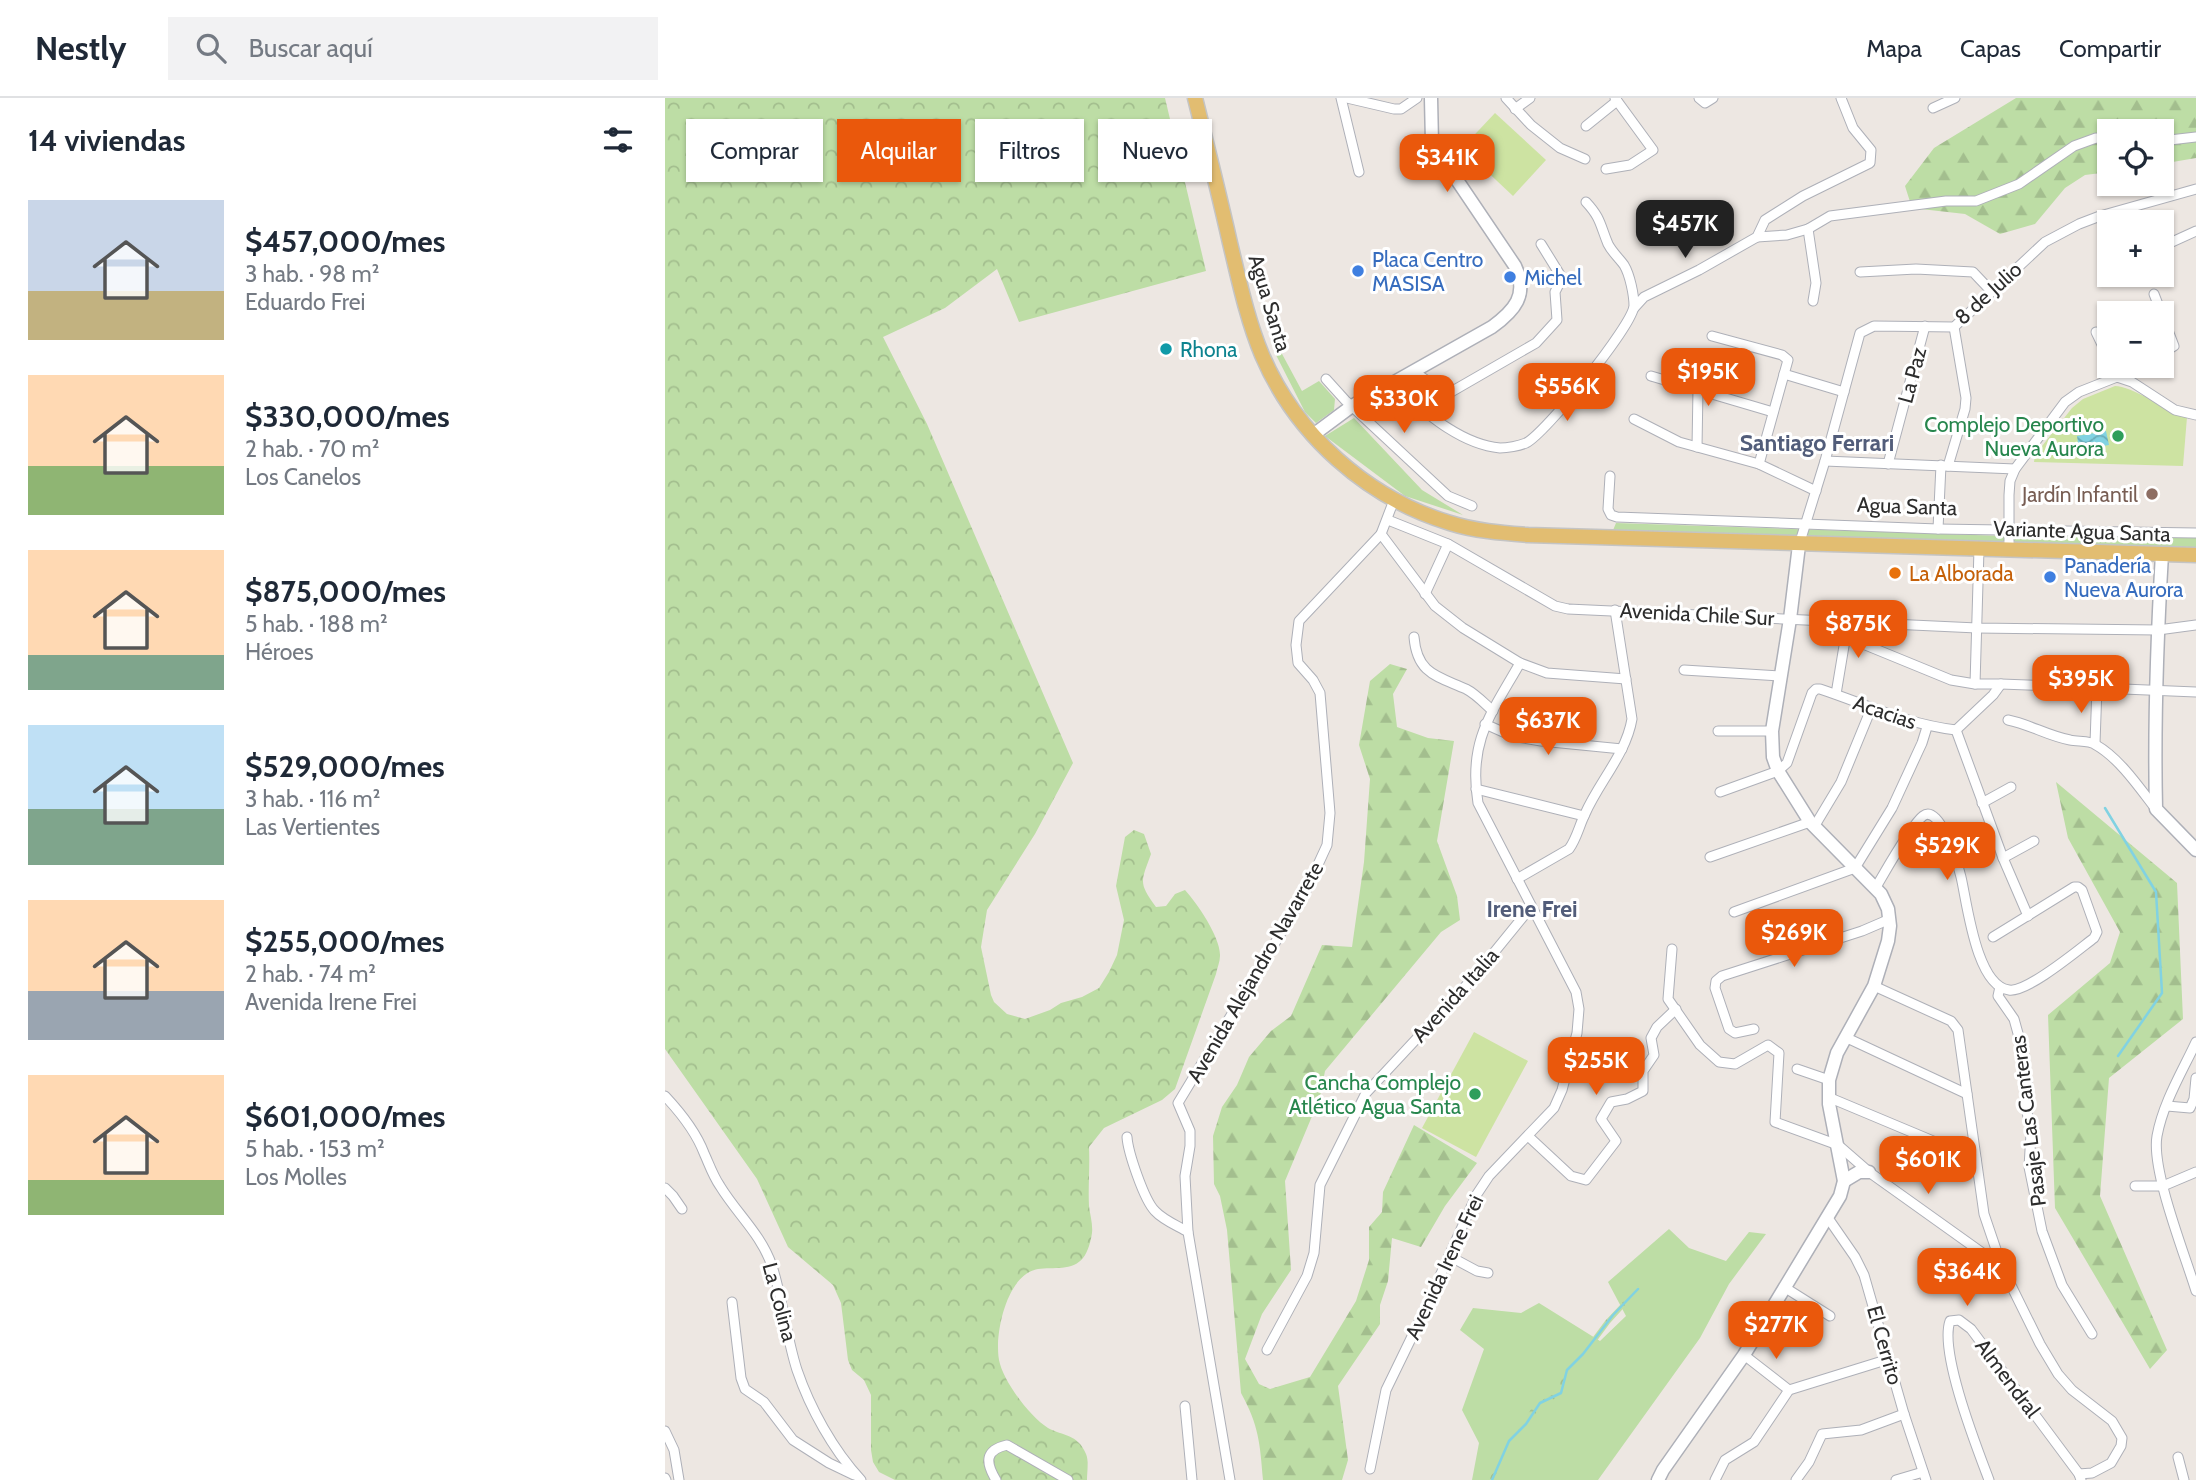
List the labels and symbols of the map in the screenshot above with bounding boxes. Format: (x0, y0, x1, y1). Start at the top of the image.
pin: $341K (1398, 134, 1496, 194)
pin: $457K (1636, 200, 1734, 260)
place label: Placa Centro MASISA (1372, 247, 1483, 296)
street label: Agua Santa (1243, 251, 1297, 355)
street label: 8 de Julio (1949, 256, 2027, 330)
marker: Placa Centro MASISA (1350, 263, 1366, 279)
place label: Michel (1524, 265, 1582, 290)
marker: Michel (1502, 269, 1518, 285)
place label: Rhona (1180, 337, 1237, 362)
marker: Rhona (1158, 341, 1174, 357)
street label: La Paz (1893, 344, 1931, 406)
pin: $195K (1659, 348, 1757, 408)
pin: $556K (1518, 364, 1616, 423)
pin: $330K (1355, 376, 1453, 435)
place label: Complejo Deportivo Nueva Aurora (1924, 412, 2104, 461)
marker: Complejo Deportivo Nueva Aurora (2110, 428, 2126, 444)
district label: Santiago Ferrari (1740, 429, 1894, 457)
place label: Jardín Infantil (2021, 482, 2138, 507)
marker: Jardín Infantil (2144, 486, 2160, 502)
street label: Agua Santa (1857, 492, 1957, 520)
street label: Variante Agua Santa (1993, 515, 2171, 547)
place label: Panadería Nueva Aurora (2064, 553, 2183, 602)
place label: La Alborada (1909, 561, 2014, 586)
marker: La Alborada (1887, 565, 1903, 581)
marker: Panadería Nueva Aurora (2042, 569, 2058, 585)
street label: Avenida Chile Sur (1619, 597, 1775, 631)
pin: $875K (1809, 601, 1907, 660)
pin: $395K (2032, 656, 2130, 715)
street label: Acacias (1850, 690, 1920, 735)
pin: $637K (1499, 698, 1597, 757)
pin: $529K (1898, 822, 1996, 882)
street label: Avenida Alejandro Navarrete (1181, 857, 1330, 1087)
district label: Irene Frei (1486, 895, 1578, 923)
pin: $269K (1745, 910, 1843, 969)
street label: Avenida Italia (1406, 943, 1504, 1047)
street label: Pasaje Las Canteras (2005, 1034, 2052, 1208)
pin: $255K (1547, 1038, 1645, 1097)
place label: Cancha Complejo Atlético Agua Santa (1289, 1070, 1461, 1119)
marker: Cancha Complejo Atlético Agua Santa (1467, 1086, 1483, 1102)
pin: $601K (1879, 1136, 1977, 1196)
street label: Avenida Irene Frei (1400, 1191, 1488, 1343)
pin: $364K (1918, 1248, 2016, 1308)
street label: La Colina (757, 1260, 803, 1344)
pin: $277K (1727, 1302, 1825, 1361)
street label: El Cerrito (1862, 1303, 1908, 1387)
street label: Almendral (1970, 1334, 2046, 1422)

